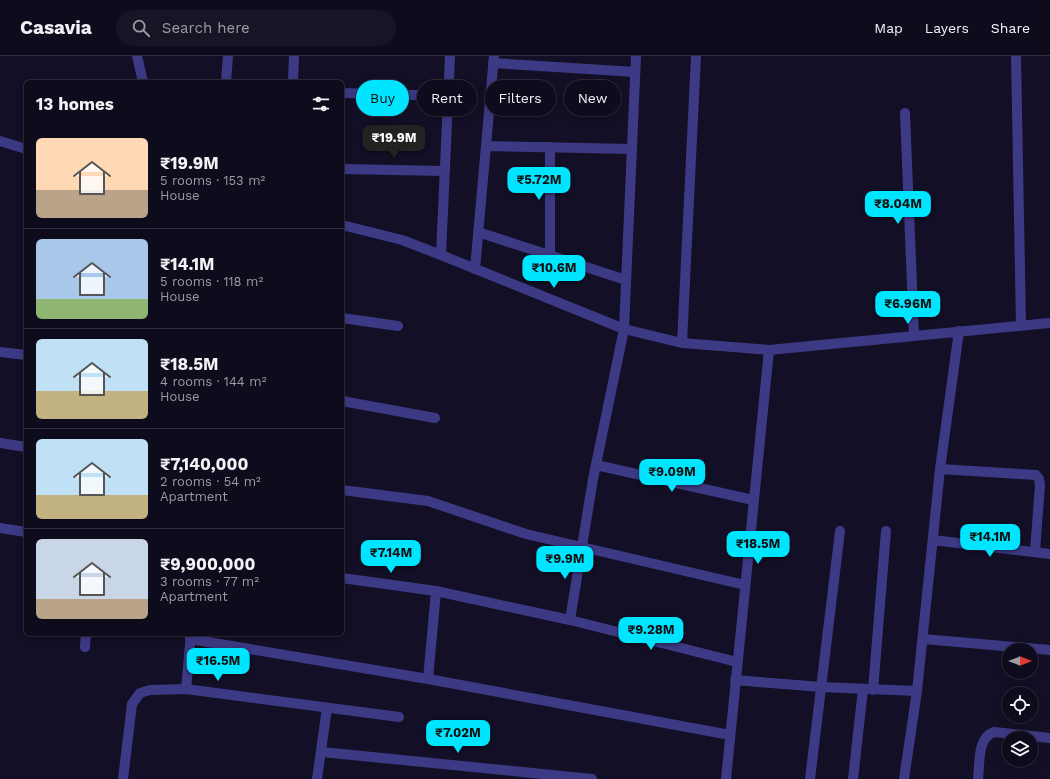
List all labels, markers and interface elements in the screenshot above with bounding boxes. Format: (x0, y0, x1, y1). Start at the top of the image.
search box (116, 10, 396, 46)
text: Casavia (20, 16, 92, 39)
icon: search (130, 17, 152, 39)
text: Search here (162, 19, 250, 37)
text: Map (874, 20, 903, 36)
text: Layers (925, 20, 969, 36)
text: Share (991, 20, 1030, 36)
chip: Buy (356, 80, 409, 116)
chip: Rent (417, 80, 477, 116)
chip: Filters (485, 80, 556, 116)
chip: New (564, 80, 621, 116)
icon: filters (310, 93, 332, 115)
text: 13 homes (36, 94, 114, 114)
pin: ₹19.9M (361, 125, 427, 159)
text: ₹19.9M (372, 130, 416, 145)
text: ₹19.9M (160, 153, 219, 173)
icon: home (68, 154, 116, 202)
pin: ₹5.72M (506, 167, 572, 201)
text: ₹5.72M (516, 172, 562, 187)
text: 5 rooms · 153 m² (160, 173, 265, 188)
text: House (160, 188, 200, 203)
pin: ₹8.04M (865, 191, 931, 225)
text: ₹8.04M (874, 196, 922, 211)
text: ₹14.1M (160, 254, 214, 274)
icon: home (68, 255, 116, 303)
pin: ₹10.6M (521, 255, 587, 289)
text: ₹10.6M (531, 260, 577, 275)
text: 5 rooms · 118 m² (160, 274, 263, 289)
text: House (160, 289, 200, 304)
pin: ₹6.96M (875, 291, 941, 325)
text: ₹6.96M (884, 296, 932, 311)
text: ₹18.5M (160, 354, 219, 374)
icon: home (68, 355, 116, 403)
text: 4 rooms · 144 m² (160, 374, 266, 389)
text: House (160, 389, 200, 404)
text: ₹7,140,000 (160, 454, 248, 474)
icon: home (68, 455, 116, 503)
pin: ₹9.09M (639, 459, 705, 493)
text: ₹9.09M (648, 464, 696, 479)
text: 2 rooms · 54 m² (160, 474, 261, 489)
text: Apartment (160, 489, 228, 504)
pin: ₹14.1M (957, 524, 1023, 558)
text: ₹14.1M (969, 529, 1011, 544)
pin: ₹18.5M (725, 531, 791, 565)
text: ₹18.5M (736, 536, 780, 551)
pin: ₹7.14M (358, 540, 424, 574)
text: ₹7.14M (370, 545, 412, 560)
pin: ₹9.9M (537, 546, 593, 580)
text: ₹9.9M (545, 551, 585, 566)
text: ₹9,900,000 (160, 554, 255, 574)
icon: home (68, 555, 116, 603)
text: 3 rooms · 77 m² (160, 574, 259, 589)
text: Apartment (160, 589, 228, 604)
pin: ₹9.28M (618, 617, 684, 651)
text: ₹9.28M (627, 622, 675, 637)
north arrow (1002, 643, 1038, 679)
map controls (1002, 643, 1038, 767)
pin: ₹16.5M (185, 648, 251, 682)
text: ₹16.5M (196, 653, 240, 668)
button: locate (1002, 687, 1038, 723)
pin: ₹7.02M (425, 720, 491, 754)
text: ₹7.02M (435, 725, 481, 740)
button: layers (1002, 731, 1038, 767)

